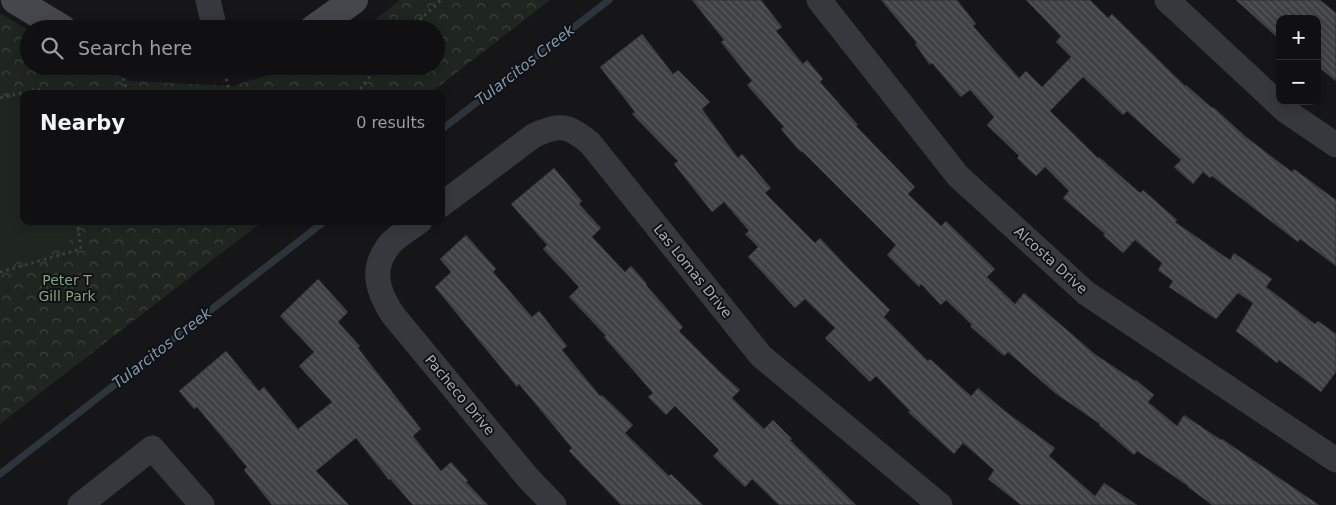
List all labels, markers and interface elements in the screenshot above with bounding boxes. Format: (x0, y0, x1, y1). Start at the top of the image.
map controls (1276, 15, 1321, 105)
button: + (1276, 15, 1321, 60)
search box (20, 20, 445, 75)
water label: Tularcitos Creek (472, 20, 579, 109)
icon: search (38, 34, 66, 62)
text: Search here (78, 37, 192, 59)
button: − (1276, 60, 1321, 105)
text: Nearby (40, 111, 125, 135)
text: 0 results (356, 113, 425, 132)
street label: Las Lomas Drive (650, 221, 736, 321)
street label: Alcosta Drive (1011, 223, 1091, 297)
park label: Peter T Gill Park (38, 272, 96, 304)
water label: Tularcitos Creek (109, 303, 216, 392)
street label: Pacheco Drive (422, 352, 498, 438)

